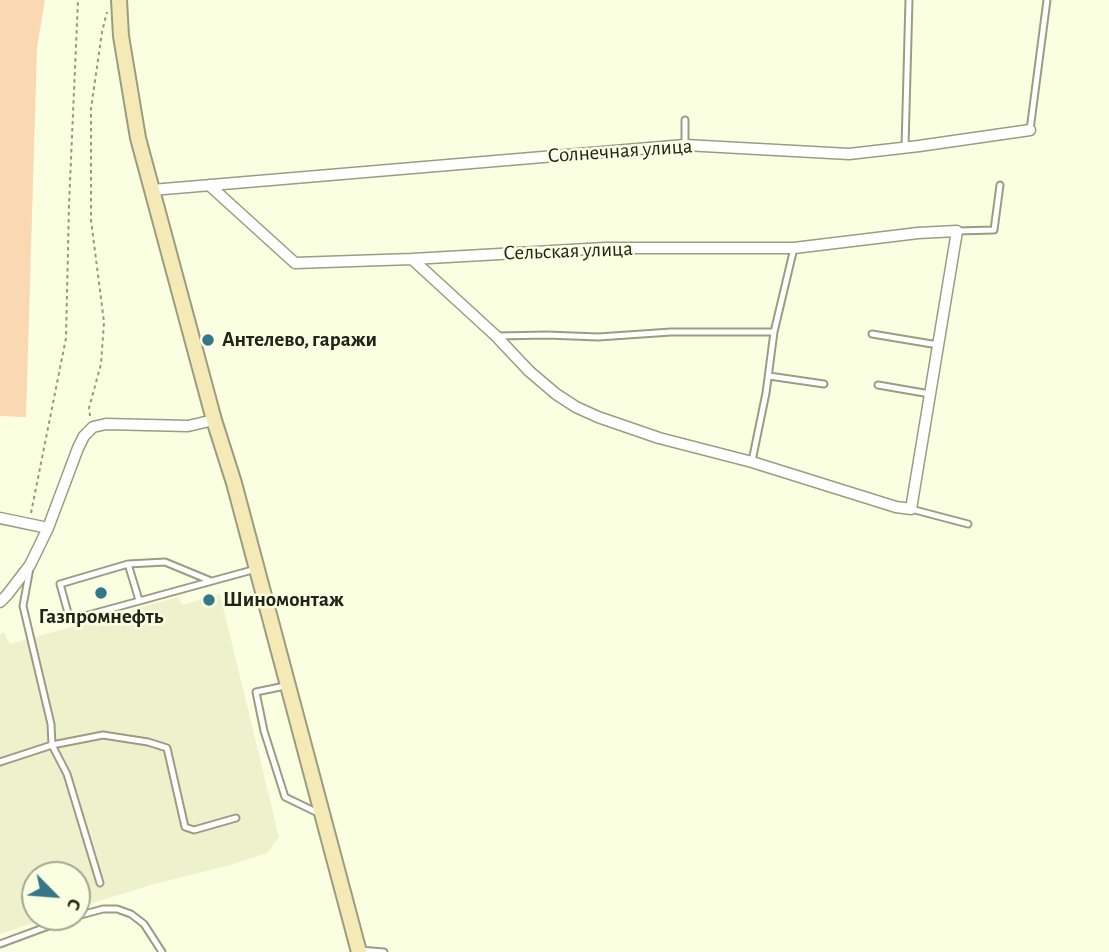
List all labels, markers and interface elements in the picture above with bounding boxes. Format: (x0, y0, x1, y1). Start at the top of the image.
street label: Солнечная улица (547, 133, 693, 169)
street label: Сельская улица (503, 236, 633, 266)
place label: Антелево, гаражи (222, 327, 377, 353)
marker: Антелево, гаражи (200, 332, 216, 348)
marker: Газпромнефть (93, 585, 109, 601)
place label: Шиномонтаж (223, 587, 344, 613)
marker: Шиномонтаж (201, 592, 217, 608)
place label: Газпромнефть (39, 604, 163, 630)
north arrow (21, 861, 91, 931)
text: С (63, 895, 85, 913)

